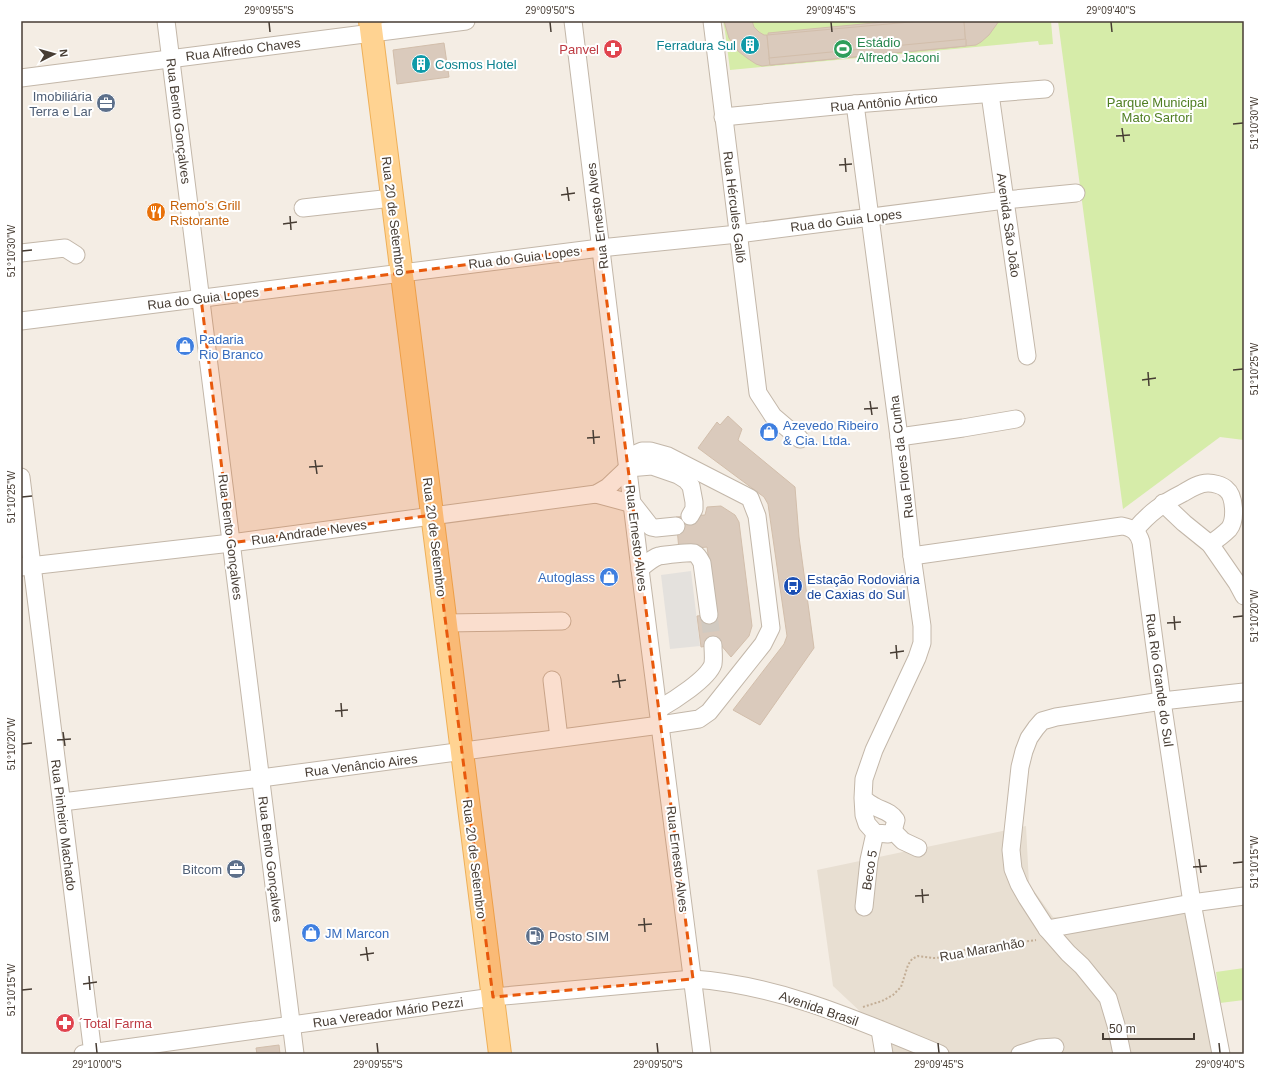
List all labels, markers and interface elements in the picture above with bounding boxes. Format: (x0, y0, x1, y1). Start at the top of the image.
text: 29°09'55"S (244, 5, 294, 16)
text: 29°09'50"S (525, 5, 575, 16)
text: 29°09'45"S (806, 5, 856, 16)
text: 29°09'40"S (1086, 5, 1136, 16)
north arrow (34, 34, 74, 74)
building icon: Ferradura Sul (739, 34, 761, 56)
street label: Rua Alfredo Chaves (185, 35, 302, 64)
place label: Estádio Alfredo Jaconi (857, 35, 939, 65)
pharmacy icon: Panvel (602, 38, 624, 60)
place label: Ferradura Sul (657, 38, 736, 53)
sports icon: Estádio Alfredo Jaconi (832, 38, 854, 60)
place label: Panvel (559, 42, 599, 57)
text: N (58, 48, 70, 58)
building icon: Cosmos Hotel (410, 53, 432, 75)
street label: Rua Bento Gonçalves (163, 57, 194, 185)
place label: Cosmos Hotel (435, 57, 517, 72)
place label: Imobiliária Terra e Lar (29, 89, 93, 119)
street label: Rua Antônio Ártico (830, 90, 938, 115)
office icon: Imobiliária Terra e Lar (95, 92, 117, 114)
park label: Parque Municipal Mato Sartori (1107, 95, 1207, 125)
text: 51°10'30"W (1249, 96, 1260, 149)
street label: Rua Hércules Galló (720, 150, 749, 264)
street label: Rua 20 de Setembro (379, 156, 408, 277)
street label: Rua Ernesto Alves (583, 161, 611, 270)
street label: Avenida São João (994, 172, 1023, 278)
place label: Remo's Grill Ristorante (170, 198, 240, 228)
restaurant icon: Remo's Grill Ristorante (145, 201, 167, 223)
street label: Rua do Guia Lopes (790, 206, 903, 235)
text: 51°10'30"W (6, 224, 17, 277)
street label: Rua do Guia Lopes (468, 243, 581, 272)
street label: Rua do Guia Lopes (147, 284, 260, 313)
place label: Padaria Rio Branco (199, 332, 263, 362)
shop icon: Padaria Rio Branco (174, 335, 196, 357)
text: 51°10'25"W (1249, 342, 1260, 395)
street label: Rua Flores da Cunha (886, 394, 916, 519)
place label: Azevedo Ribeiro & Cia. Ltda. (783, 418, 878, 448)
shop icon: Azevedo Ribeiro & Cia. Ltda. (758, 421, 780, 443)
text: 51°10'25"W (6, 470, 17, 523)
street label: Rua Bento Gonçalves (215, 473, 246, 601)
street label: Rua 20 de Setembro (420, 477, 449, 598)
street label: Rua Ernesto Alves (623, 484, 651, 593)
street label: Rua Andrade Neves (250, 517, 368, 548)
shop icon: Autoglass (598, 566, 620, 588)
place label: Autoglass (538, 570, 595, 585)
place label: Estação Rodoviária de Caxias do Sul (807, 572, 920, 602)
bus stop icon: Estação Rodoviária de Caxias do Sul (782, 575, 804, 597)
text: 51°10'20"W (1249, 589, 1260, 642)
street label: Rua Rio Grande do Sul (1143, 612, 1176, 748)
text: 51°10'20"W (6, 717, 17, 770)
street label: Rua Venâncio Aires (304, 751, 419, 780)
street label: Rua Pinheiro Machado (48, 759, 79, 892)
street label: Rua Bento Gonçalves (255, 795, 286, 923)
street label: Rua 20 de Setembro (460, 799, 489, 920)
street label: Rua Ernesto Alves (664, 805, 692, 914)
text: 51°10'15"W (1249, 835, 1260, 888)
street label: Beco 5 (859, 849, 880, 891)
office icon: Bitcom (225, 858, 247, 880)
place label: Bitcom (182, 862, 222, 877)
shop icon: JM Marcon (300, 922, 322, 944)
fuel station icon: Posto SIM (524, 925, 546, 947)
place label: JM Marcon (325, 926, 389, 941)
place label: Posto SIM (549, 929, 609, 944)
street label: Rua Maranhão (938, 935, 1026, 964)
text: 51°10'15"W (6, 963, 17, 1016)
street label: Avenida Brasil (777, 988, 861, 1029)
street label: Rua Vereador Mário Pezzi (312, 994, 464, 1030)
pharmacy icon: ´Total Farma (54, 1012, 76, 1034)
scale bar (1103, 1015, 1194, 1041)
place label: ´Total Farma (79, 1016, 153, 1031)
text: 50 m (1109, 1022, 1136, 1036)
text: 29°10'00"S (72, 1059, 122, 1070)
text: 29°09'55"S (353, 1059, 403, 1070)
text: 29°09'50"S (633, 1059, 683, 1070)
text: 29°09'45"S (914, 1059, 964, 1070)
text: 29°09'40"S (1195, 1059, 1245, 1070)

